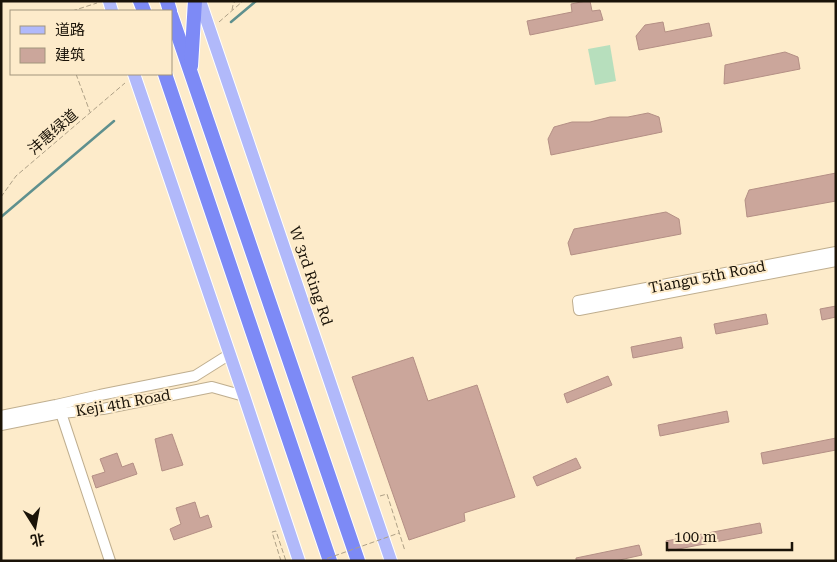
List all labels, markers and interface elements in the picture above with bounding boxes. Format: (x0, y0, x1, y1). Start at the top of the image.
legend (10, 10, 172, 75)
text: 道路 (55, 21, 85, 39)
text: 建筑 (55, 46, 85, 64)
street label: 沣惠绿道 (24, 106, 82, 158)
street label: W 3rd Ring Rd (286, 224, 337, 328)
street label: Tiangu 5th Road (647, 257, 767, 297)
street label: Keji 4th Road (74, 386, 172, 420)
north arrow (10, 502, 60, 552)
scale bar (667, 520, 792, 552)
text: 100 m (674, 528, 717, 546)
text: 北 (29, 531, 46, 549)

